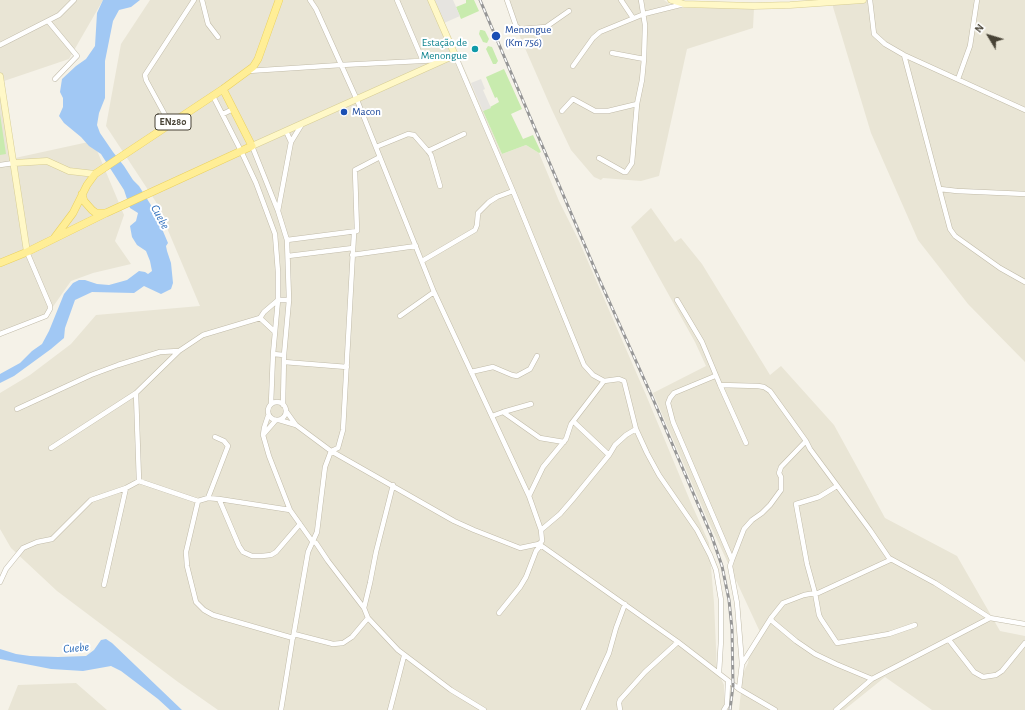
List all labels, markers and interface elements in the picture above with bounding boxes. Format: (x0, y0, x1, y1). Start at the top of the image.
north arrow (969, 16, 1009, 56)
text: N (972, 22, 986, 35)
place label: Menongue (Km 756) (505, 23, 551, 49)
marker: Menongue (Km 756) (490, 30, 502, 42)
place label: Estação de Menongue (421, 36, 467, 62)
marker: Estação de Menongue (470, 44, 480, 54)
place label: Macon (352, 105, 381, 119)
marker: Macon (339, 107, 349, 117)
road number: EN280 (155, 114, 191, 130)
water label: Cuebe (148, 202, 172, 232)
water label: Cuebe (62, 640, 90, 656)

